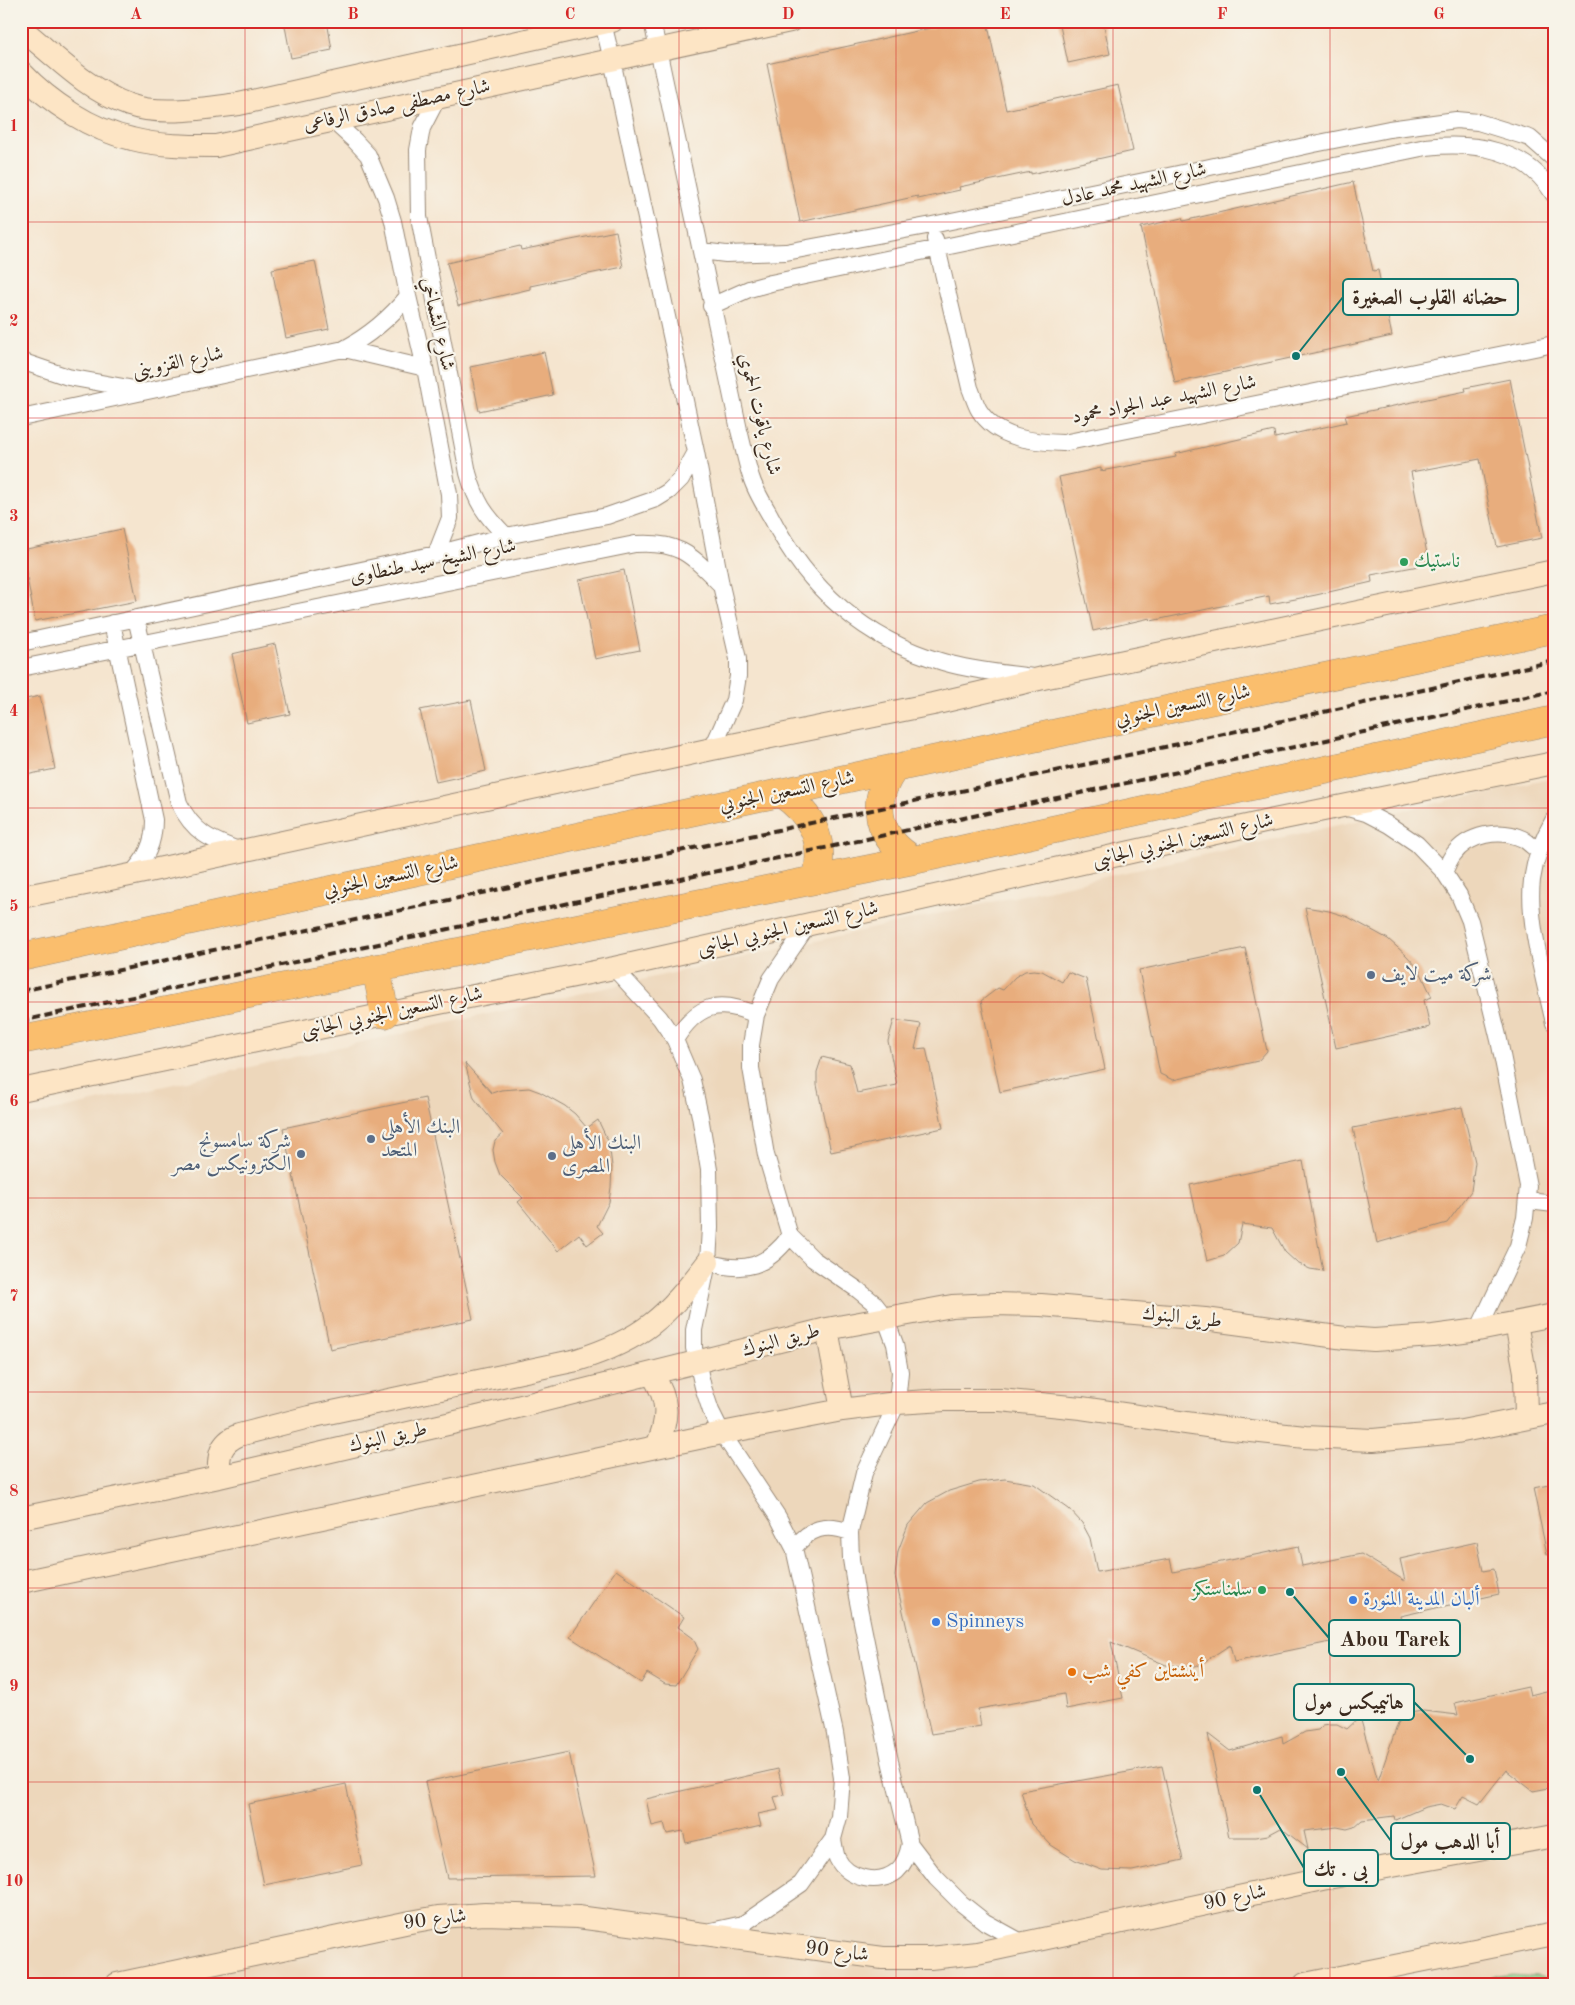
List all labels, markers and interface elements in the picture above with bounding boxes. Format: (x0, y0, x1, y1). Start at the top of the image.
text: A (130, 7, 142, 23)
text: B (347, 7, 359, 23)
text: C (565, 7, 575, 23)
text: D (782, 7, 794, 23)
text: E (999, 7, 1011, 23)
text: F (1217, 7, 1228, 23)
text: G (1433, 7, 1445, 23)
street label: شارع مصطفى صادق الرفاعى (302, 75, 493, 141)
text: 1 (9, 119, 19, 135)
street label: شارع الشهيد محمد عادل (1060, 160, 1210, 216)
street label: شارع الشماخي (411, 275, 457, 374)
callout: حضانه القلوب الصغيرة (1343, 279, 1518, 315)
text: حضانه القلوب الصغيرة (1352, 287, 1508, 310)
text: 2 (9, 314, 19, 330)
street label: شارع القزوينى (131, 344, 227, 388)
street label: شارع ياقوت الحموي (728, 351, 784, 479)
street label: شارع الشهيد عبد الجواد محمود (1070, 372, 1259, 434)
text: 3 (9, 509, 19, 525)
street label: شارع الشيخ سيد طنطاوى (348, 536, 519, 594)
place label: ناستيك (1414, 551, 1460, 572)
marker: ناستيك (1398, 556, 1410, 568)
street label: شارع التسعين الجنوبي (1114, 682, 1254, 736)
text: 4 (9, 704, 19, 720)
street label: شارع التسعين الجنوبي (718, 768, 858, 822)
street label: شارع التسعين الجنوبي الجانبى (1091, 810, 1277, 877)
street label: شارع التسعين الجنوبي (322, 853, 462, 907)
street label: شارع التسعين الجنوبي الجانبى (696, 898, 882, 965)
text: 5 (9, 899, 19, 915)
place label: شركة ميت لايف (1381, 961, 1492, 987)
marker: شركة ميت لايف (1365, 969, 1377, 981)
street label: شارع التسعين الجنوبي الجانبى (299, 984, 486, 1048)
text: 6 (9, 1094, 19, 1110)
place label: البنك الأهلى المتحد (381, 1111, 460, 1161)
place label: البنك الأهلى المصرى (562, 1127, 641, 1179)
place label: شركة سامسونج الكترونيكس مصر (170, 1128, 291, 1177)
marker: البنك الأهلى المتحد (365, 1133, 377, 1145)
marker: شركة سامسونج الكترونيكس مصر (295, 1148, 307, 1160)
marker: البنك الأهلى المصرى (546, 1150, 558, 1162)
text: 7 (9, 1289, 19, 1305)
street label: طريق البنوك (1141, 1303, 1223, 1333)
street label: طريق البنوك (740, 1320, 822, 1362)
street label: طريق البنوك (347, 1418, 429, 1458)
text: 8 (9, 1484, 19, 1500)
place label: سلمناستكز (1190, 1579, 1252, 1601)
marker: سلمناستكز (1256, 1584, 1268, 1596)
place label: ألبان المدينة المنورة (1363, 1584, 1480, 1611)
marker: ألبان المدينة المنورة (1347, 1594, 1359, 1606)
place label: Spinneys (946, 1612, 1024, 1632)
marker: Spinneys (930, 1616, 942, 1628)
callout: Abou Tarek (1329, 1620, 1460, 1656)
text: Abou Tarek (1340, 1630, 1450, 1651)
place label: أينشتاين كفي شب (1082, 1656, 1205, 1690)
marker: أينشتاين كفي شب (1066, 1666, 1078, 1678)
text: 9 (9, 1679, 19, 1695)
callout: هانيميكس مول (1294, 1684, 1414, 1720)
text: هانيميكس مول (1304, 1691, 1404, 1716)
callout: أبا الدهب مول (1391, 1823, 1510, 1859)
text: أبا الدهب مول (1400, 1827, 1500, 1855)
callout: بى . تك (1304, 1850, 1378, 1886)
text: بى . تك (1314, 1860, 1369, 1884)
text: 10 (5, 1874, 23, 1890)
street label: شارع 90 (1202, 1882, 1269, 1920)
street label: شارع 90 (402, 1906, 468, 1940)
street label: شارع 90 (804, 1938, 870, 1972)

